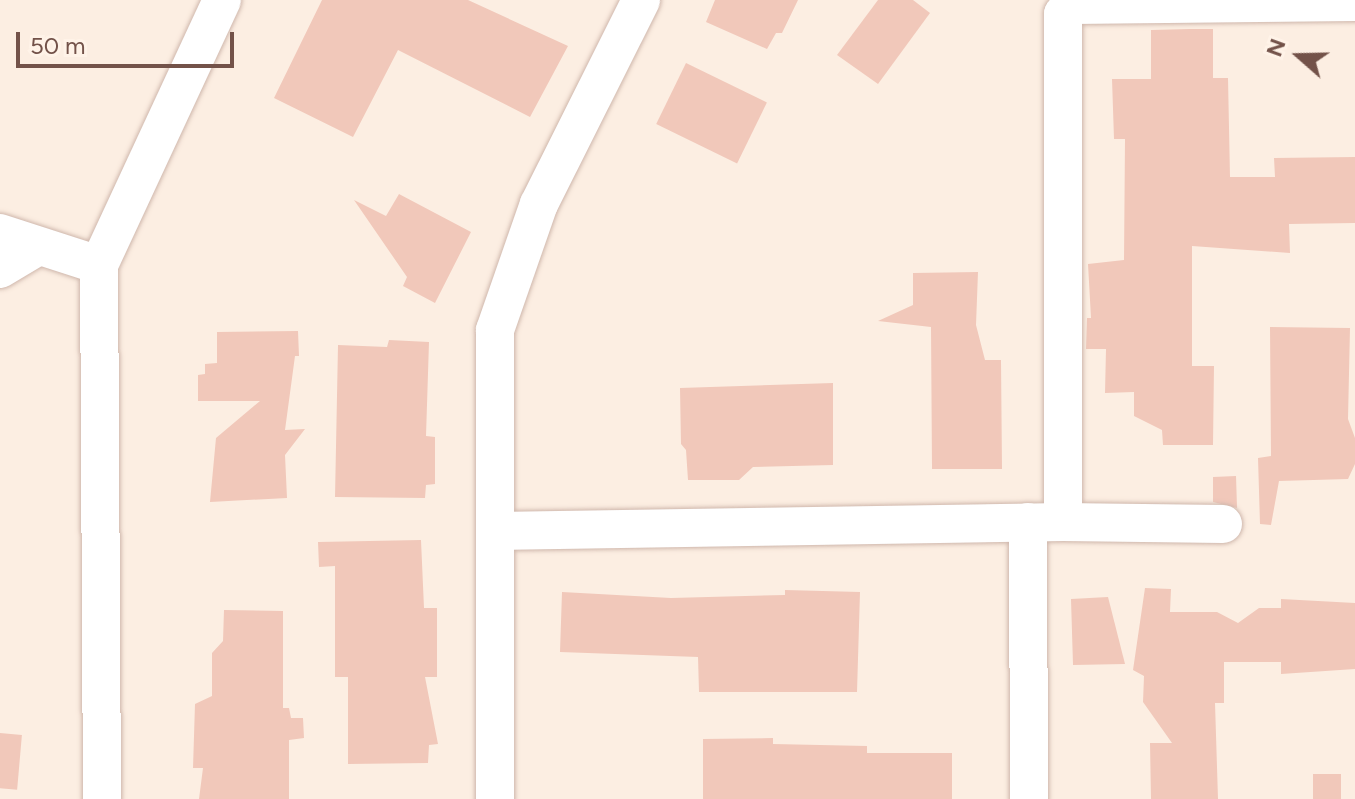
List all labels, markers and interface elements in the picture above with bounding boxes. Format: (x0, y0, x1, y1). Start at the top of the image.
scale bar (20, 16, 238, 66)
north arrow (1259, 16, 1339, 96)
text: 50 m (30, 31, 86, 60)
text: N (1260, 35, 1292, 60)

